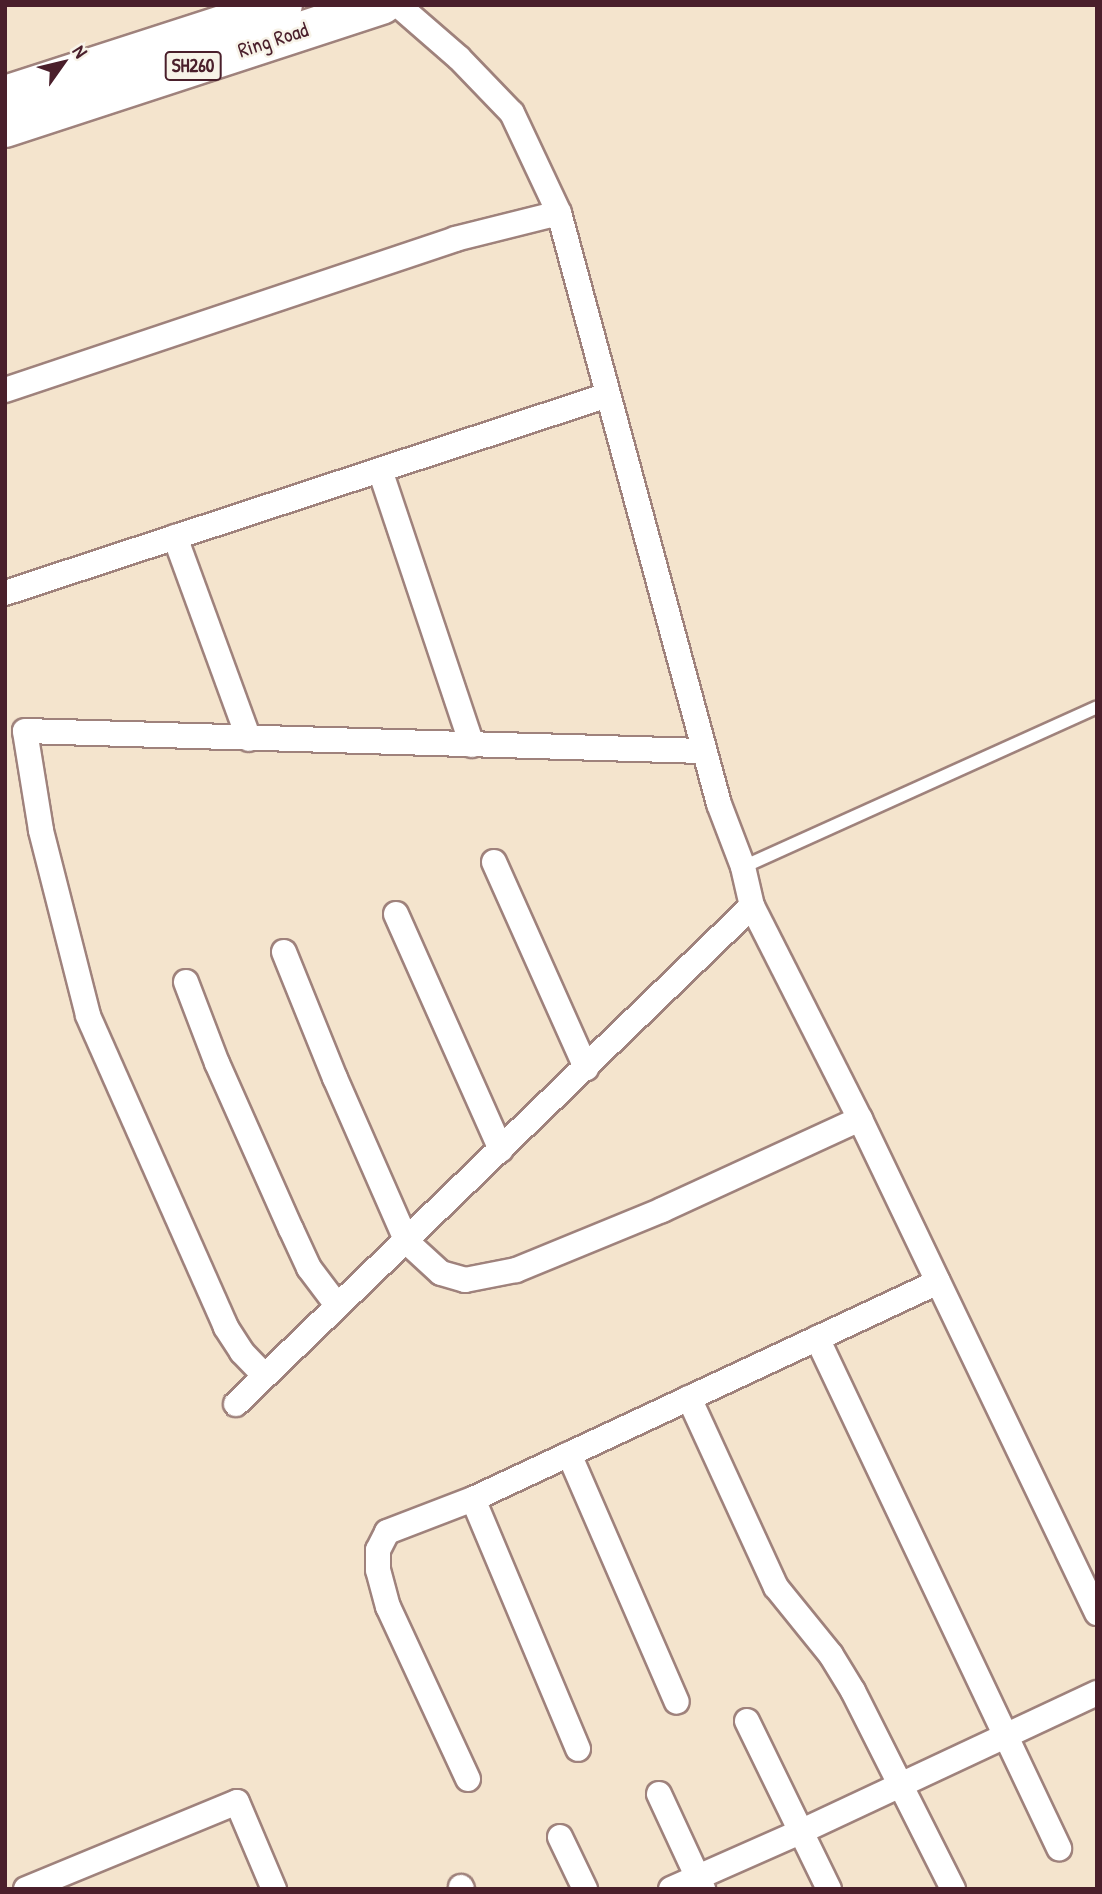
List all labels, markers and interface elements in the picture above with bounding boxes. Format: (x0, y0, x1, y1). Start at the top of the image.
street label: Ring Road (235, 17, 311, 63)
north arrow (28, 28, 98, 98)
text: N (67, 40, 94, 63)
road number: SH260 (163, 50, 223, 82)

